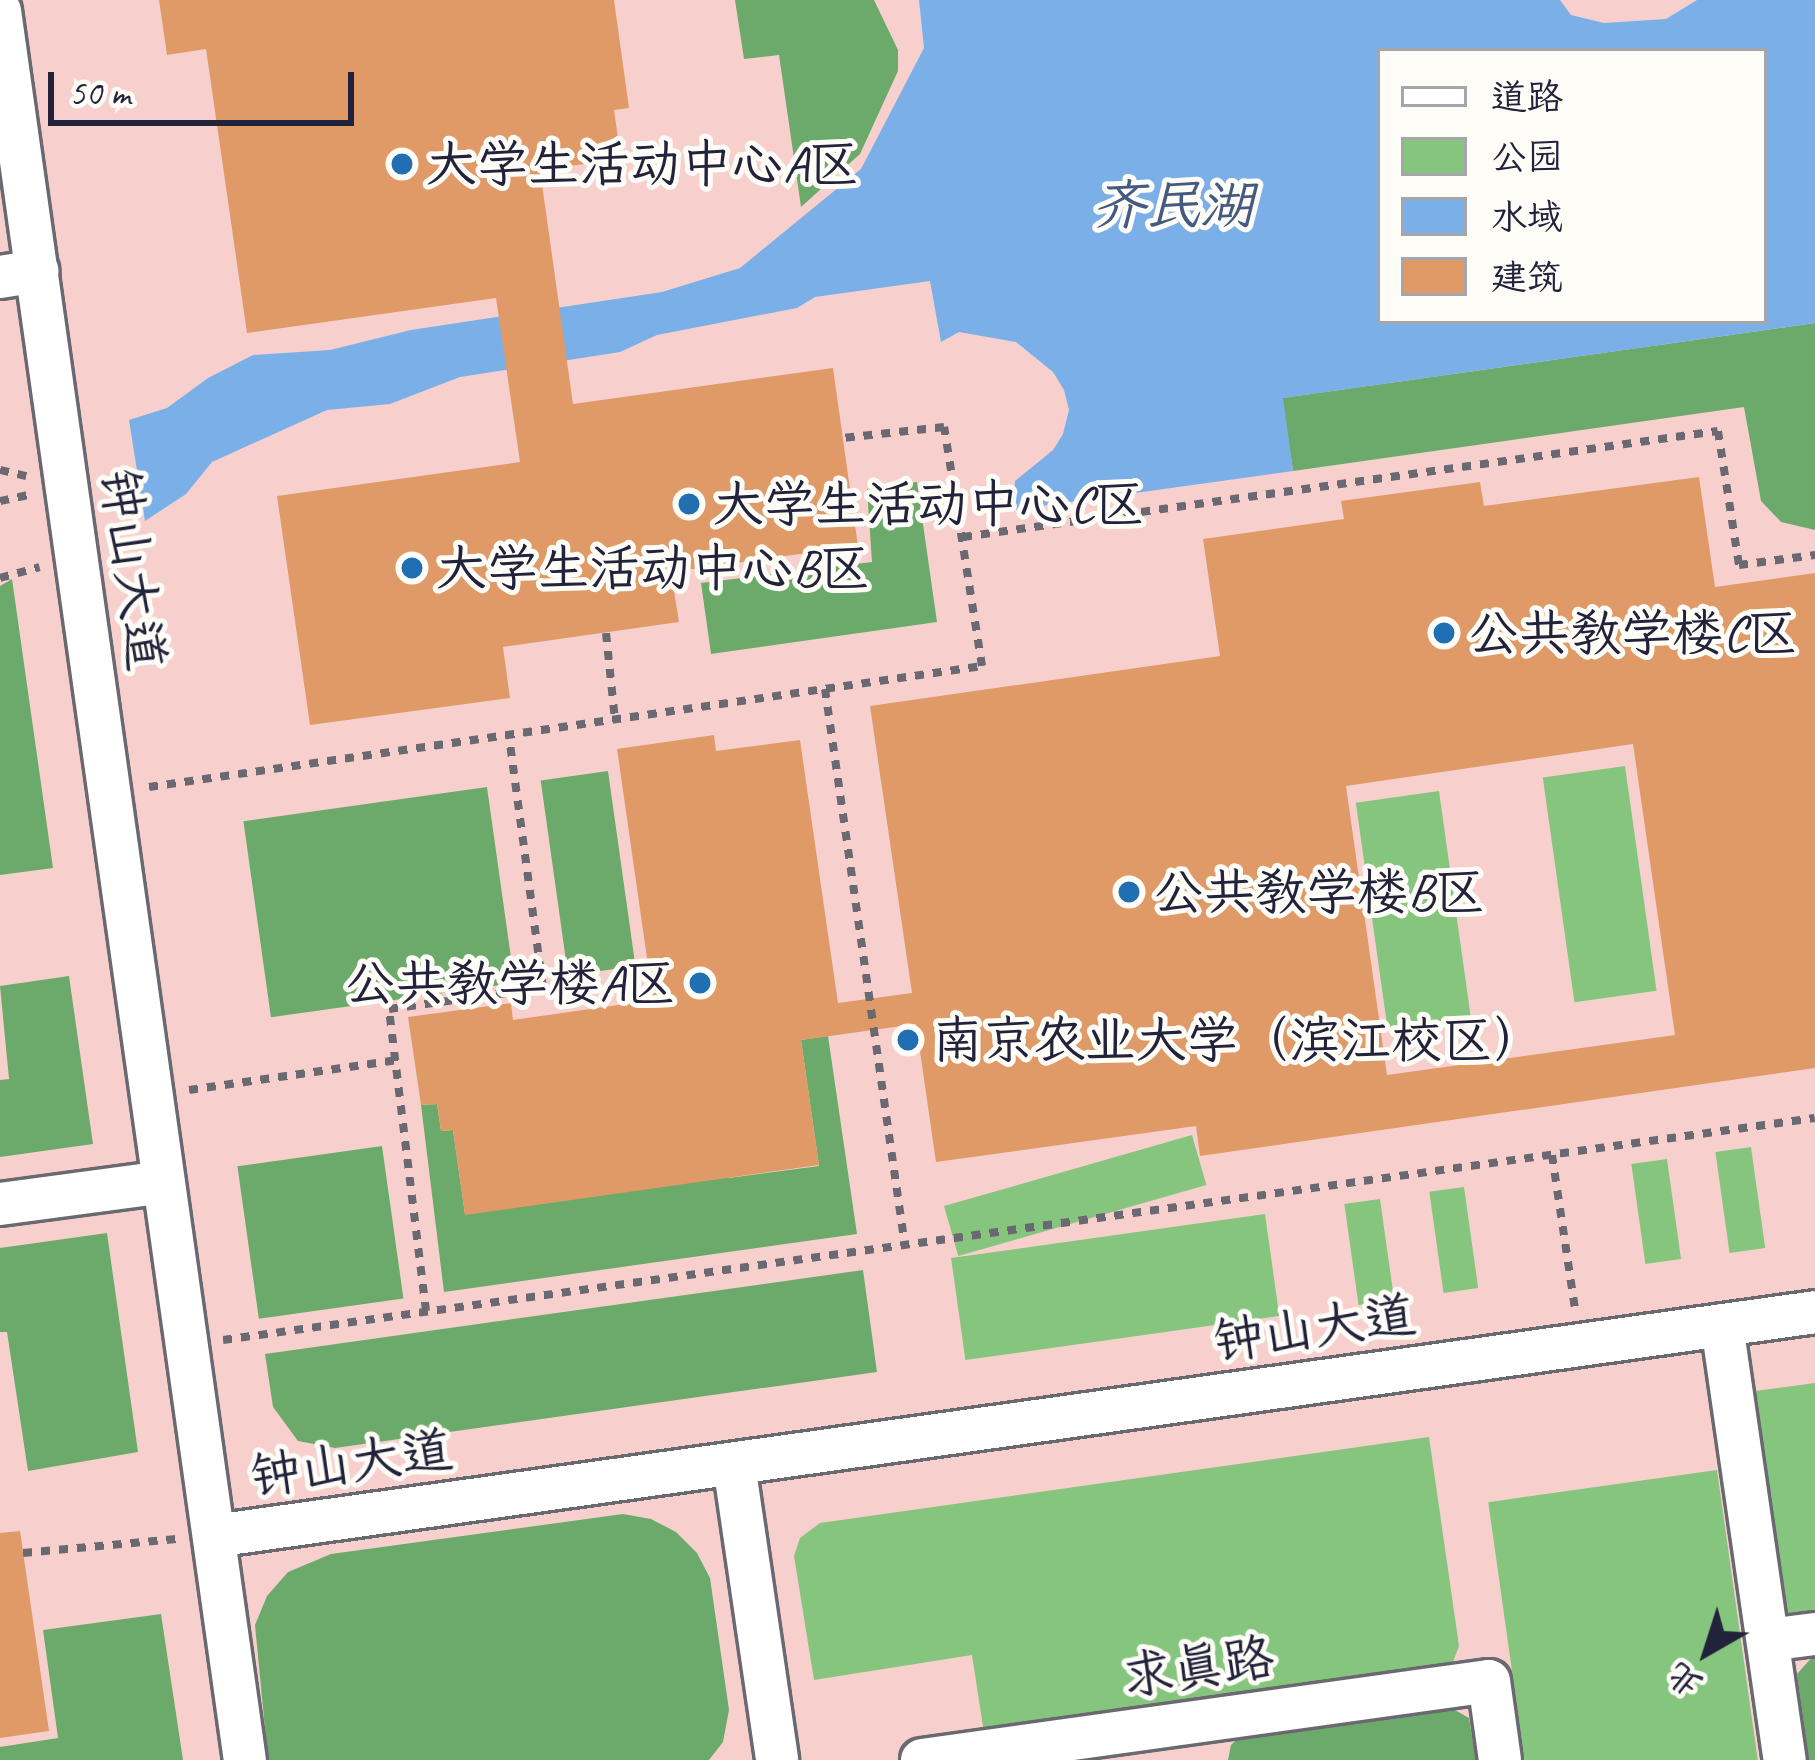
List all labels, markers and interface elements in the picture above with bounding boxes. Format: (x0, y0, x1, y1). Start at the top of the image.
scale bar (54, 48, 360, 122)
legend (1377, 48, 1767, 324)
text: 50 m (69, 70, 130, 116)
text: 道路 (1491, 74, 1563, 120)
place label: 大学生活动中心A区 (426, 133, 860, 195)
text: 公园 (1491, 134, 1563, 180)
marker: 大学生活动中心A区 (389, 151, 415, 177)
water label: 齐民湖 (1092, 173, 1254, 237)
text: 水域 (1491, 194, 1563, 240)
text: 建筑 (1491, 254, 1563, 300)
street label: 钟山大道 (89, 464, 177, 674)
place label: 大学生活动中心C区 (713, 473, 1145, 535)
marker: 大学生活动中心C区 (676, 491, 702, 517)
place label: 大学生活动中心B区 (436, 537, 871, 599)
marker: 大学生活动中心B区 (399, 555, 425, 581)
place label: 公共教学楼C区 (1468, 602, 1798, 664)
marker: 公共教学楼C区 (1431, 620, 1457, 646)
place label: 公共教学楼B区 (1153, 861, 1486, 923)
marker: 公共教学楼B区 (1116, 879, 1142, 905)
place label: 公共教学楼A区 (344, 952, 676, 1014)
marker: 公共教学楼A区 (687, 970, 713, 996)
place label: 南京农业大学（滨江校区） (932, 1009, 1544, 1071)
marker: 南京农业大学（滨江校区） (895, 1027, 921, 1053)
street label: 钟山大道 (1209, 1284, 1419, 1372)
street label: 钟山大道 (246, 1419, 456, 1507)
north arrow (1647, 1592, 1767, 1712)
street label: 求真路 (1118, 1626, 1278, 1708)
text: 北 (1658, 1653, 1710, 1707)

